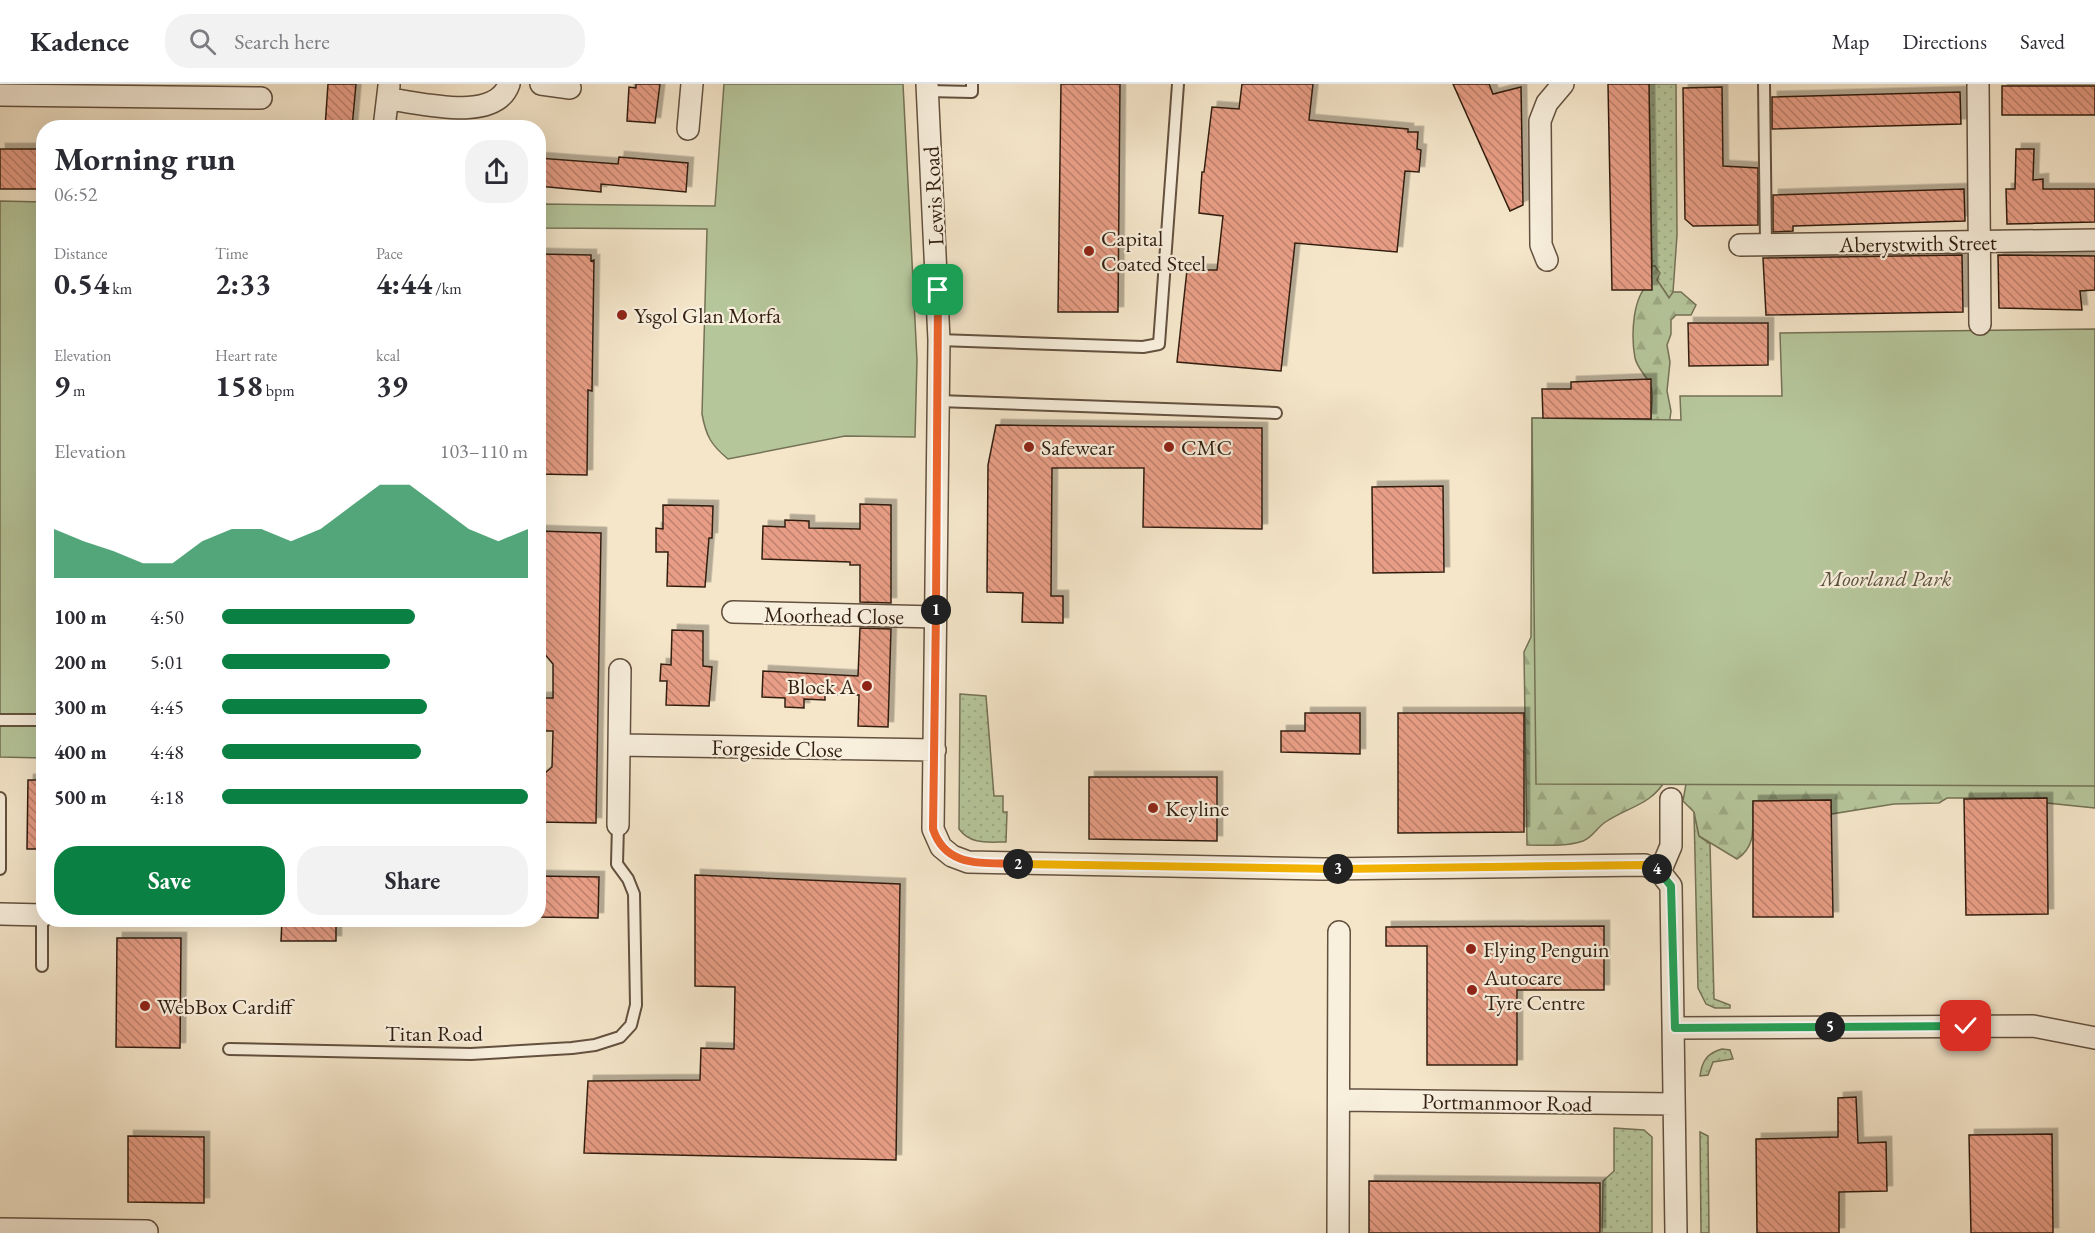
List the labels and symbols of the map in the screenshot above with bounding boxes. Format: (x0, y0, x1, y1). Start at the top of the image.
street label: Lewis Road (916, 145, 951, 246)
place label: Capital Coated Steel (1101, 224, 1206, 278)
street label: Aberystwith Street (1838, 228, 1997, 259)
marker: Capital Coated Steel (1082, 244, 1096, 258)
pin (912, 264, 963, 315)
place label: Ysgol Glan Morfa (634, 301, 781, 330)
marker: Ysgol Glan Morfa (615, 308, 629, 322)
place label: Safewear (1041, 433, 1115, 462)
place label: CMC (1181, 433, 1232, 462)
marker: Safewear (1022, 440, 1036, 454)
marker: CMC (1162, 440, 1176, 454)
park label: Moorland Park (1818, 564, 1952, 593)
pin: 1 (921, 595, 951, 625)
street label: Moorhead Close (764, 600, 905, 631)
place label: Block A (787, 672, 856, 701)
marker: Block A (860, 679, 874, 693)
street label: Forgeside Close (711, 733, 843, 764)
place label: Keyline (1165, 794, 1229, 823)
marker: Keyline (1146, 801, 1160, 815)
pin: 2 (1003, 849, 1033, 879)
pin: 3 (1323, 854, 1353, 884)
pin: 4 (1642, 854, 1672, 884)
place label: Flying Penguin (1483, 935, 1610, 964)
marker: Flying Penguin (1464, 942, 1478, 956)
place label: Autocare Tyre Centre (1483, 963, 1586, 1017)
marker: Autocare Tyre Centre (1465, 983, 1479, 997)
place label: WebBox Cardiff (157, 992, 295, 1021)
marker: WebBox Cardiff (138, 999, 152, 1013)
pin (1940, 1000, 1991, 1051)
pin: 5 (1815, 1012, 1845, 1042)
street label: Titan Road (385, 1019, 484, 1048)
street label: Portmanmoor Road (1422, 1087, 1593, 1118)

